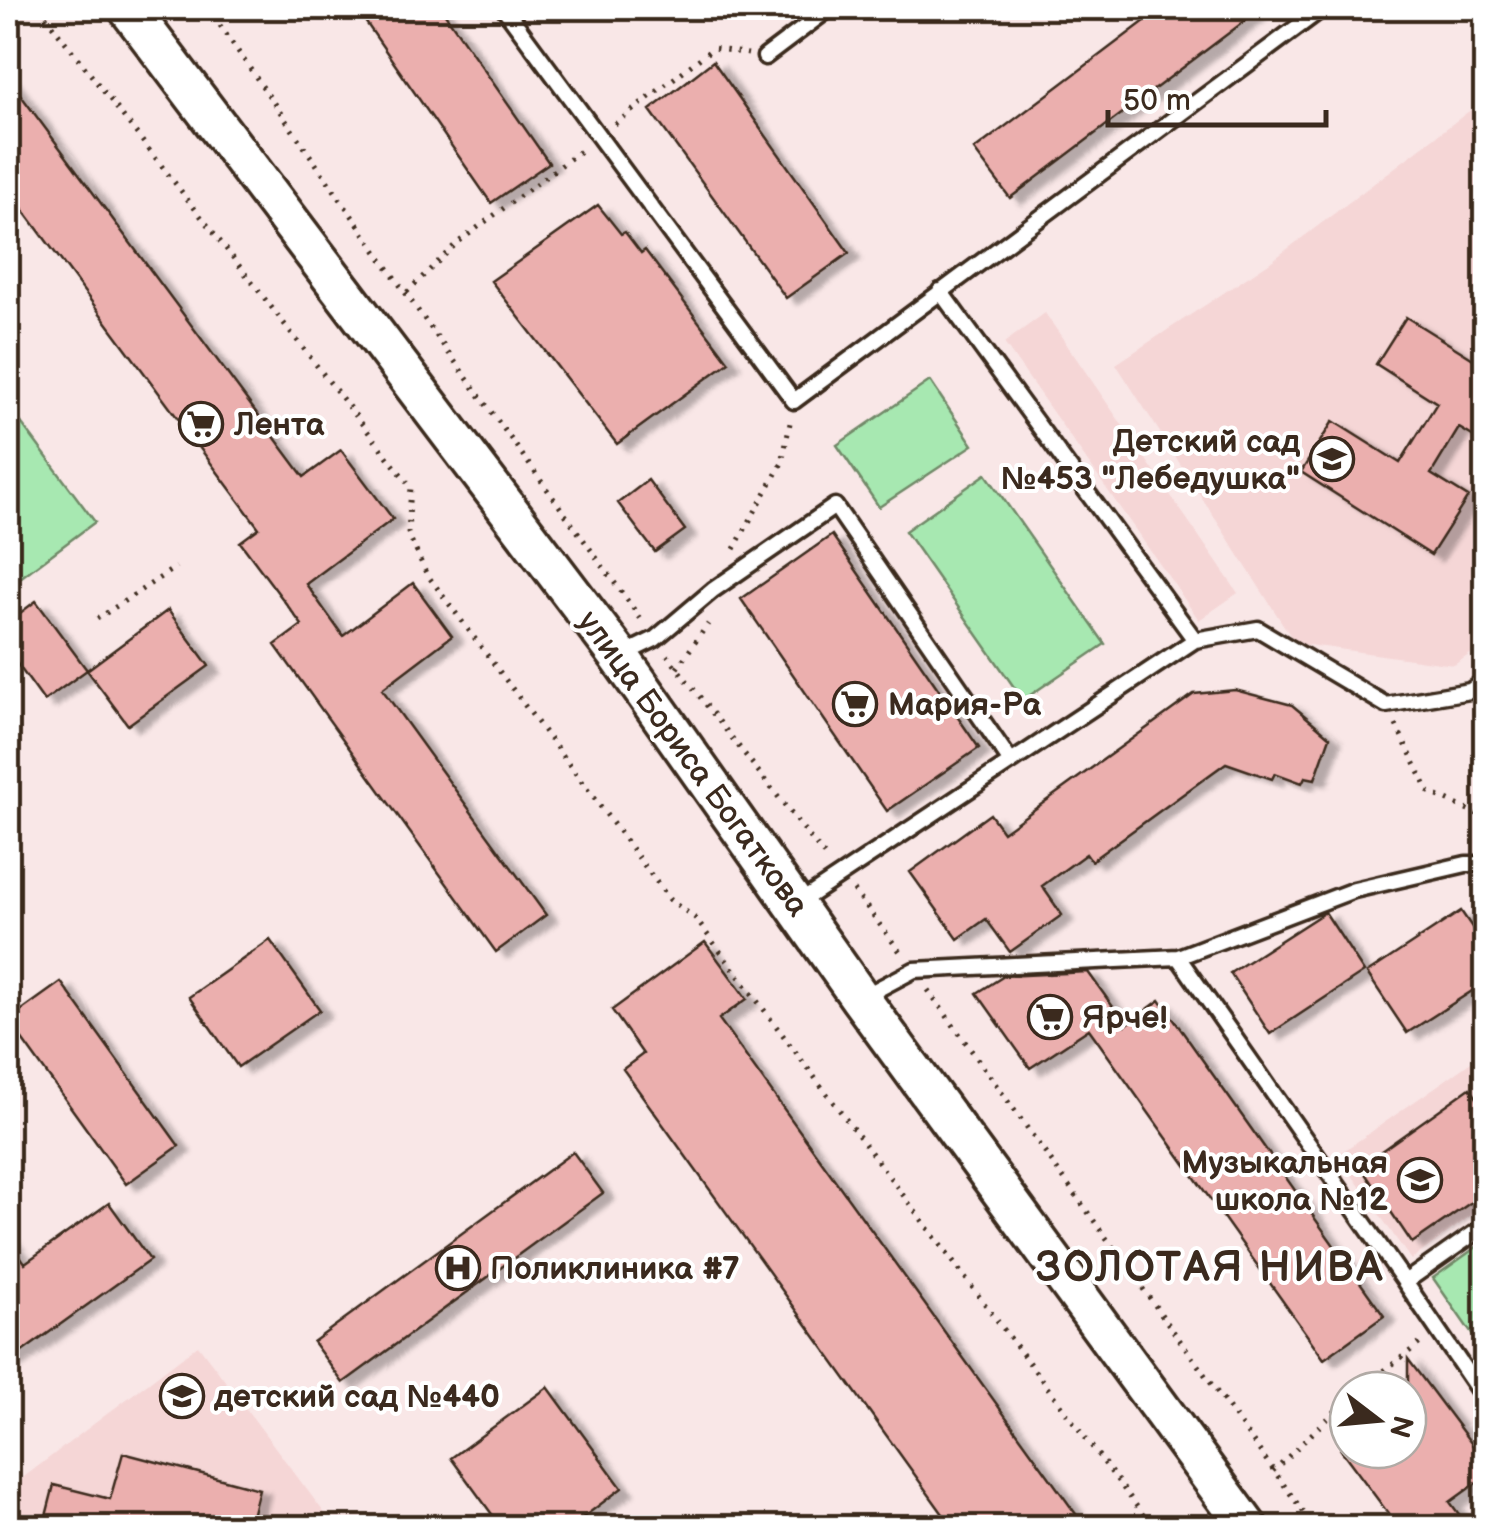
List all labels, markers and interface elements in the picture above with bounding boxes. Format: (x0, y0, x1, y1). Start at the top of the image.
scale bar (1108, 65, 1326, 127)
text: 50 m (1123, 83, 1191, 119)
supermarket icon: Лента (178, 401, 224, 447)
place label: Лента (233, 406, 325, 445)
place label: Детский сад №453 "Лебедушка" (1001, 423, 1301, 499)
school or university icon: Детский сад №453 "Лебедушка" (1309, 436, 1355, 482)
street label: улица Бориса Богаткова (569, 603, 817, 924)
supermarket icon: Мария-Ра (832, 681, 878, 727)
place label: Мария-Ра (888, 686, 1042, 725)
supermarket icon: Ярче! (1027, 994, 1073, 1040)
place label: Ярче! (1082, 999, 1168, 1038)
place label: Музыкальная школа №12 (1181, 1144, 1388, 1220)
school or university icon: Музыкальная школа №12 (1397, 1157, 1443, 1203)
district label: ЗОЛОТАЯ НИВА (1035, 1243, 1385, 1294)
hospital icon: Поликлиника #7 (435, 1245, 481, 1291)
place label: Поликлиника #7 (490, 1250, 740, 1289)
north arrow (1328, 1370, 1428, 1470)
school or university icon: детский сад №440 (159, 1373, 205, 1419)
place label: детский сад №440 (213, 1378, 500, 1417)
text: N (1382, 1412, 1419, 1441)

